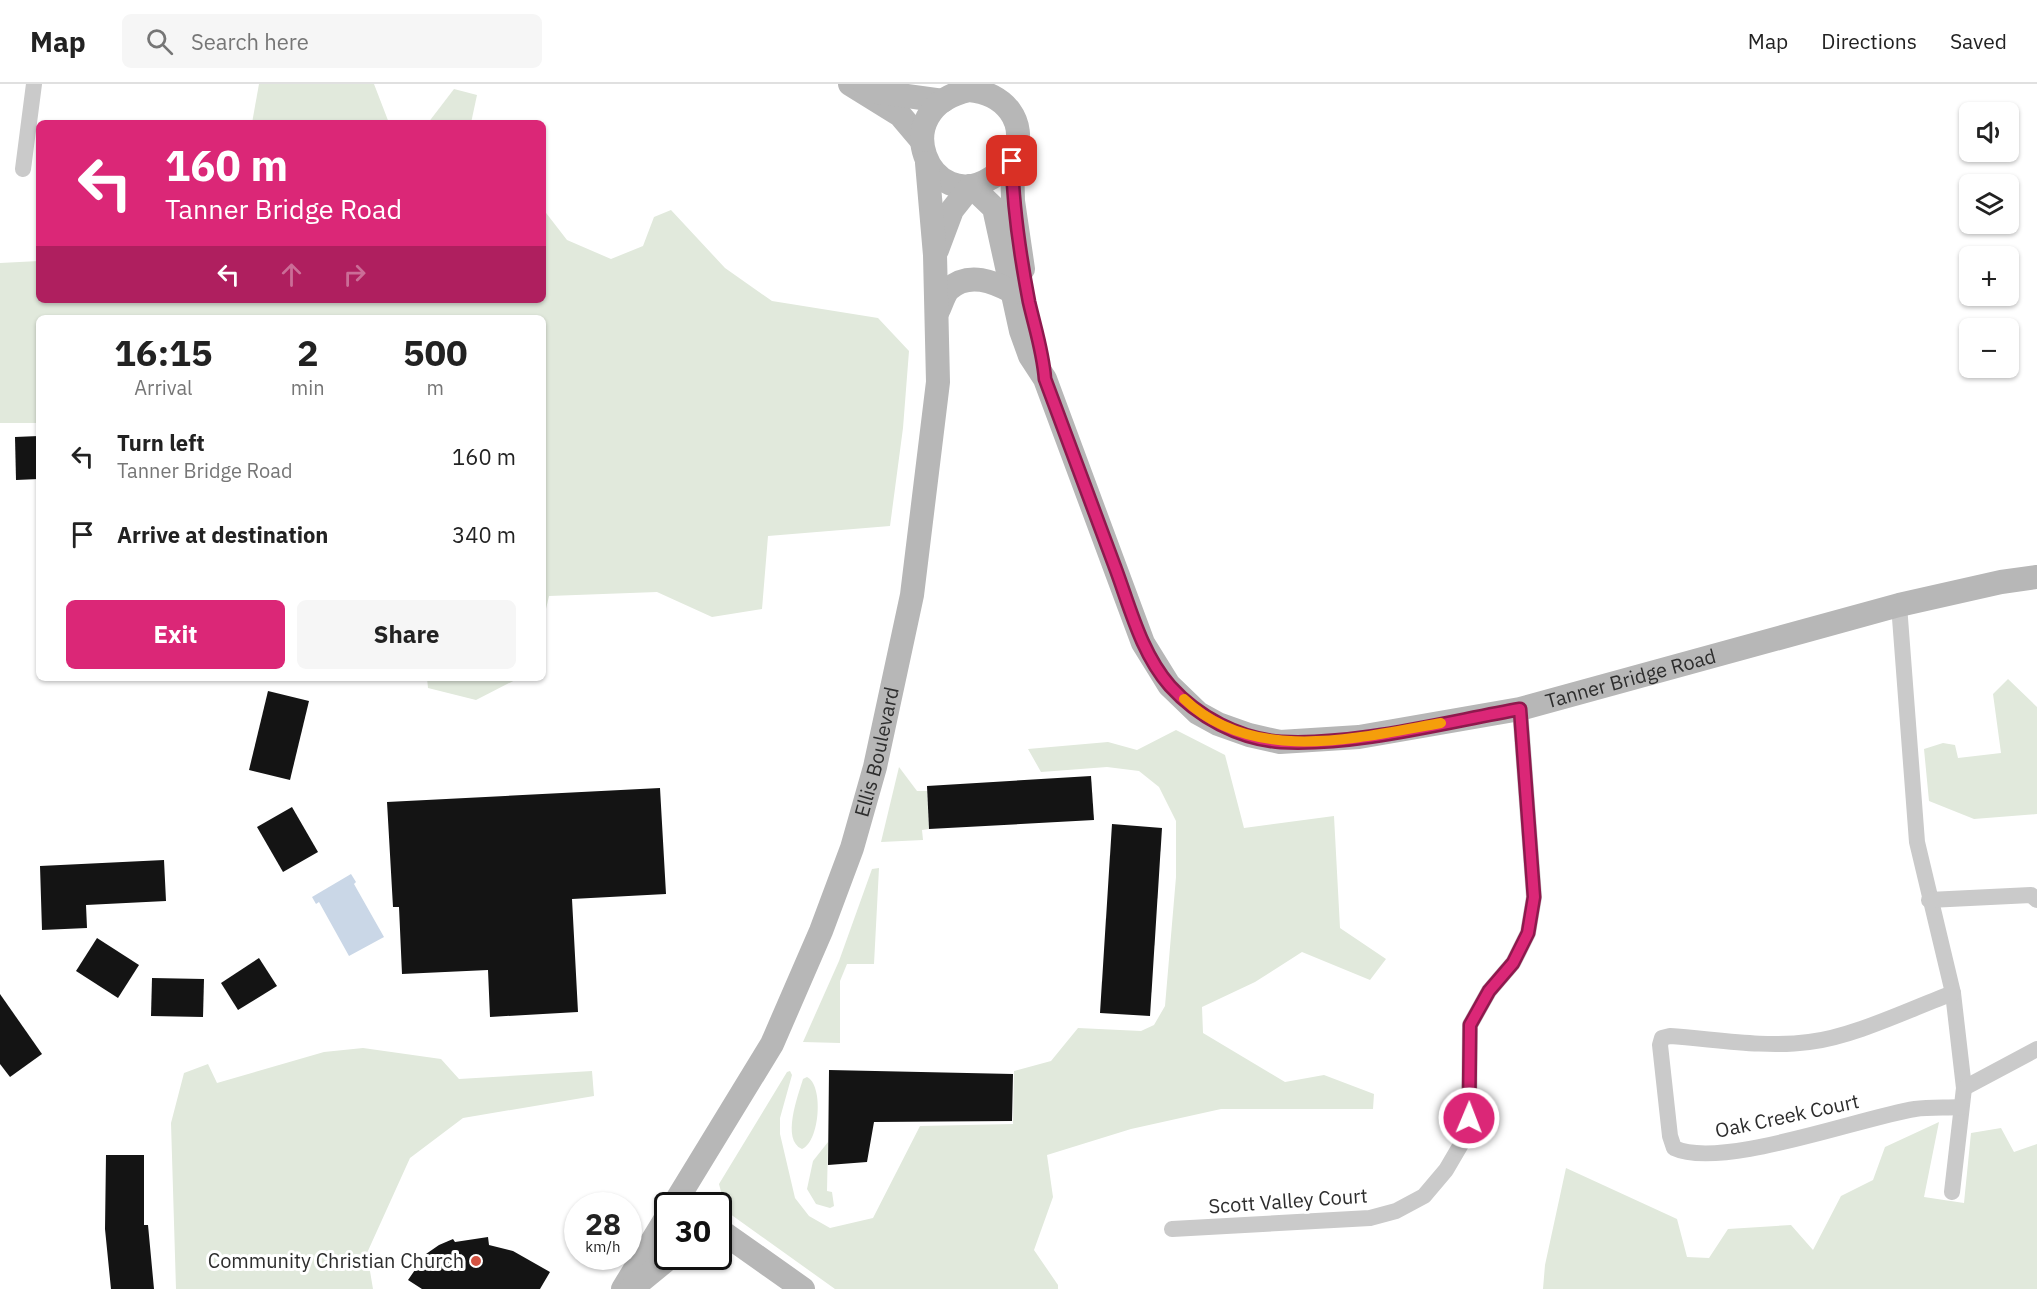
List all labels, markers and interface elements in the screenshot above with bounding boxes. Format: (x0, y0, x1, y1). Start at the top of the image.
search box (122, 14, 542, 68)
text: Map (30, 23, 86, 60)
icon: search (143, 25, 176, 58)
text: Search here (191, 27, 309, 56)
text: Map (1748, 27, 1788, 55)
text: Directions (1821, 27, 1917, 55)
text: Saved (1950, 27, 2007, 55)
map controls (1959, 102, 2019, 378)
button: sound (1959, 102, 2019, 162)
pin (986, 135, 1037, 186)
text: 160 m (165, 138, 288, 193)
icon: left (66, 144, 144, 222)
icon: arrive (995, 144, 1028, 177)
button: layers (1959, 174, 2019, 234)
text: Tanner Bridge Road (165, 191, 402, 226)
button: + (1959, 246, 2019, 306)
icon: left (212, 258, 245, 291)
icon: ahead (275, 258, 308, 291)
icon: right (338, 258, 371, 291)
button: − (1959, 318, 2019, 378)
text: 16:15 (114, 329, 213, 376)
text: 2 (297, 329, 319, 376)
text: 500 (403, 329, 468, 376)
text: Arrival (134, 374, 193, 401)
text: min (291, 374, 325, 401)
text: m (427, 374, 444, 401)
text: Turn left (117, 428, 205, 457)
icon: left (66, 440, 99, 473)
text: 160 m (452, 442, 516, 471)
text: Tanner Bridge Road (117, 457, 293, 484)
icon: arrive (66, 518, 99, 551)
text: Arrive at destination (117, 520, 328, 549)
text: 340 m (452, 520, 516, 549)
button: Exit (66, 600, 285, 669)
button: Share (297, 600, 516, 669)
street label: Tanner Bridge Road (1542, 642, 1719, 714)
street label: Ellis Boulevard (848, 684, 905, 820)
position arrow (1437, 1086, 1501, 1150)
street label: Oak Creek Court (1712, 1087, 1861, 1144)
street label: Scott Valley Court (1208, 1181, 1368, 1220)
speed limit sign: 30 (654, 1192, 732, 1270)
text: 28 (585, 1204, 621, 1243)
text: km/h (585, 1237, 621, 1256)
place label: Community Christian Church (208, 1247, 464, 1274)
marker: Community Christian Church (469, 1254, 483, 1268)

